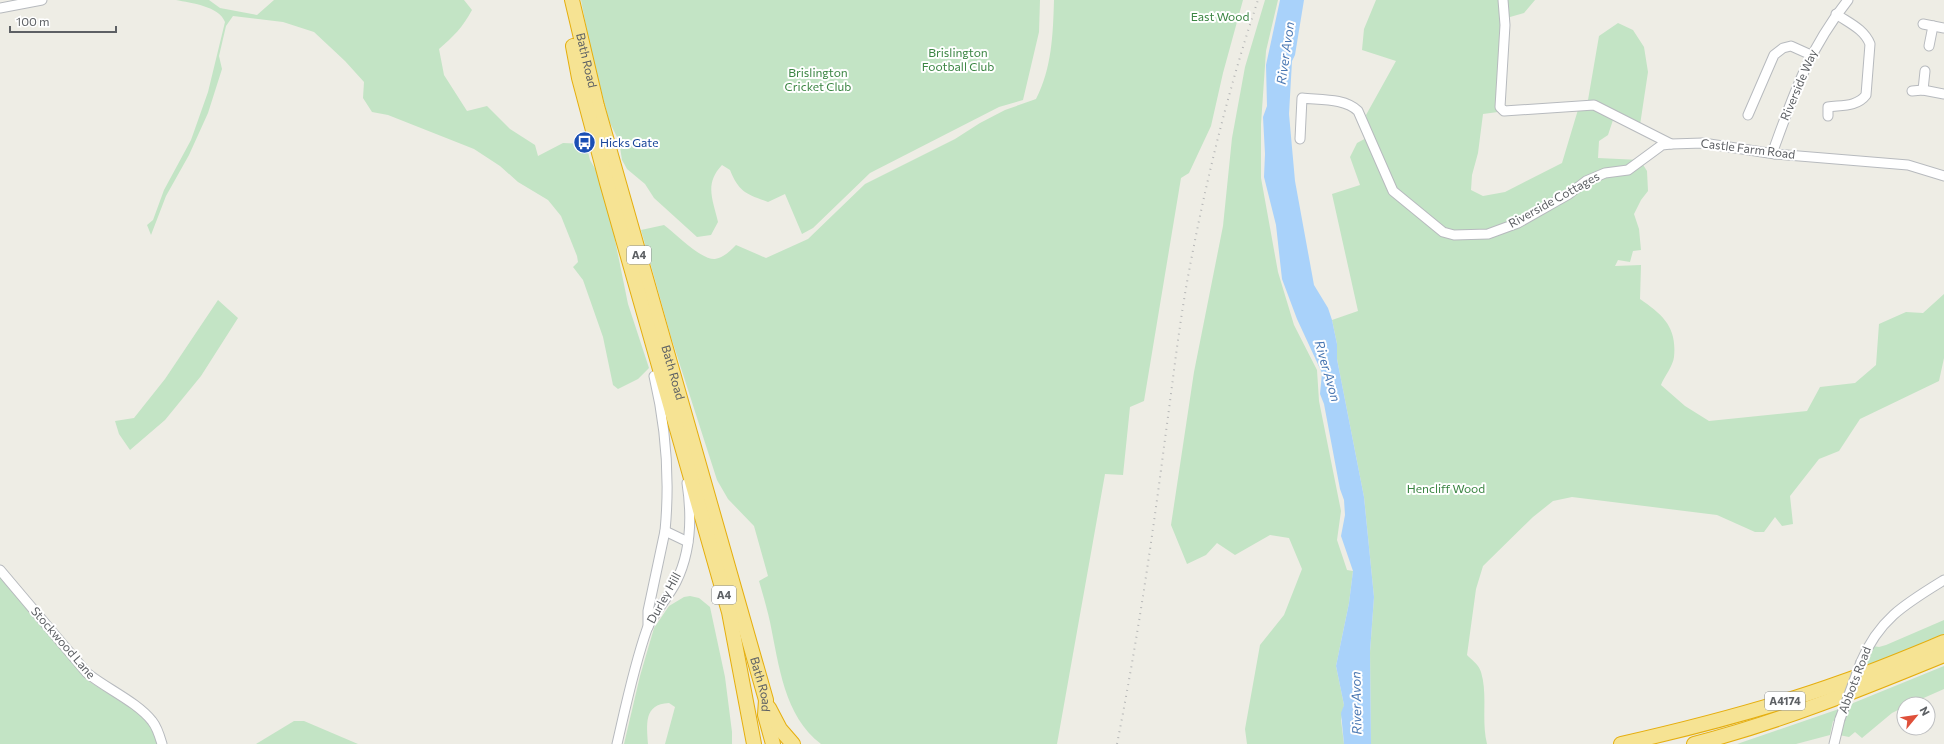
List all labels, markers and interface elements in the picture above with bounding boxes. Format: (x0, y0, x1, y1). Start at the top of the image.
scale bar (10, 8, 116, 34)
park label: East Wood (1191, 9, 1249, 23)
text: 100 m (16, 14, 50, 28)
water label: River Avon (1273, 21, 1297, 85)
street label: Bath Road (574, 31, 600, 89)
park label: Brislington Football Club (922, 45, 994, 73)
street label: Riverside Way (1777, 47, 1819, 122)
park label: Brislington Cricket Club (785, 65, 851, 93)
bus stop icon: Hicks Gate (572, 130, 598, 156)
place label: Hicks Gate (600, 135, 659, 149)
street label: Castle Farm Road (1700, 135, 1796, 161)
street label: Riverside Cottages (1506, 168, 1601, 230)
road number: A4 (627, 246, 651, 264)
water label: River Avon (1312, 338, 1344, 404)
street label: Bath Road (659, 343, 688, 401)
park label: Hencliff Wood (1407, 481, 1485, 495)
street label: Durley Hill (643, 570, 683, 626)
road number: A4 (712, 586, 736, 604)
street label: Stockwood Lane (29, 604, 99, 681)
street label: Abbots Road (1835, 644, 1873, 715)
street label: Bath Road (748, 655, 774, 712)
water label: River Avon (1347, 671, 1365, 735)
road number: A4174 (1765, 692, 1805, 710)
north arrow (1896, 696, 1936, 736)
text: N (1917, 704, 1933, 718)

